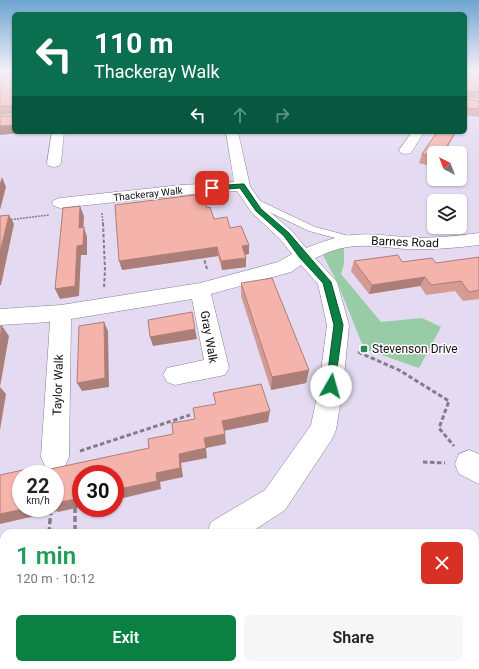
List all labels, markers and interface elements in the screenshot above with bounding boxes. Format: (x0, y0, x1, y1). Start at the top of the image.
text: 110 m (94, 27, 173, 60)
icon: left (28, 28, 80, 80)
text: Thackeray Walk (94, 61, 220, 82)
icon: left (187, 104, 209, 126)
icon: ahead (229, 104, 251, 126)
icon: right (271, 104, 293, 126)
north arrow (427, 146, 467, 186)
map controls (427, 146, 467, 234)
pin (195, 171, 229, 205)
icon: arrive (201, 177, 223, 199)
street label: Thackeray Walk (113, 185, 184, 203)
button: layers (427, 194, 467, 234)
street label: Barnes Road (371, 234, 439, 250)
street label: Gray Walk (197, 310, 221, 365)
place label: Stevenson Drive (372, 342, 458, 356)
marker: Stevenson Drive (359, 344, 369, 354)
street label: Taylor Walk (50, 353, 66, 416)
position arrow (310, 365, 352, 407)
speed limit sign: 30 (72, 465, 124, 517)
text: 22 (27, 474, 49, 498)
text: km/h (26, 495, 50, 506)
text: 1 min (16, 542, 76, 570)
button: close (421, 542, 463, 584)
text: 120 m · 10:12 (16, 571, 95, 586)
button: Exit (16, 615, 236, 661)
button: Share (244, 615, 463, 661)

